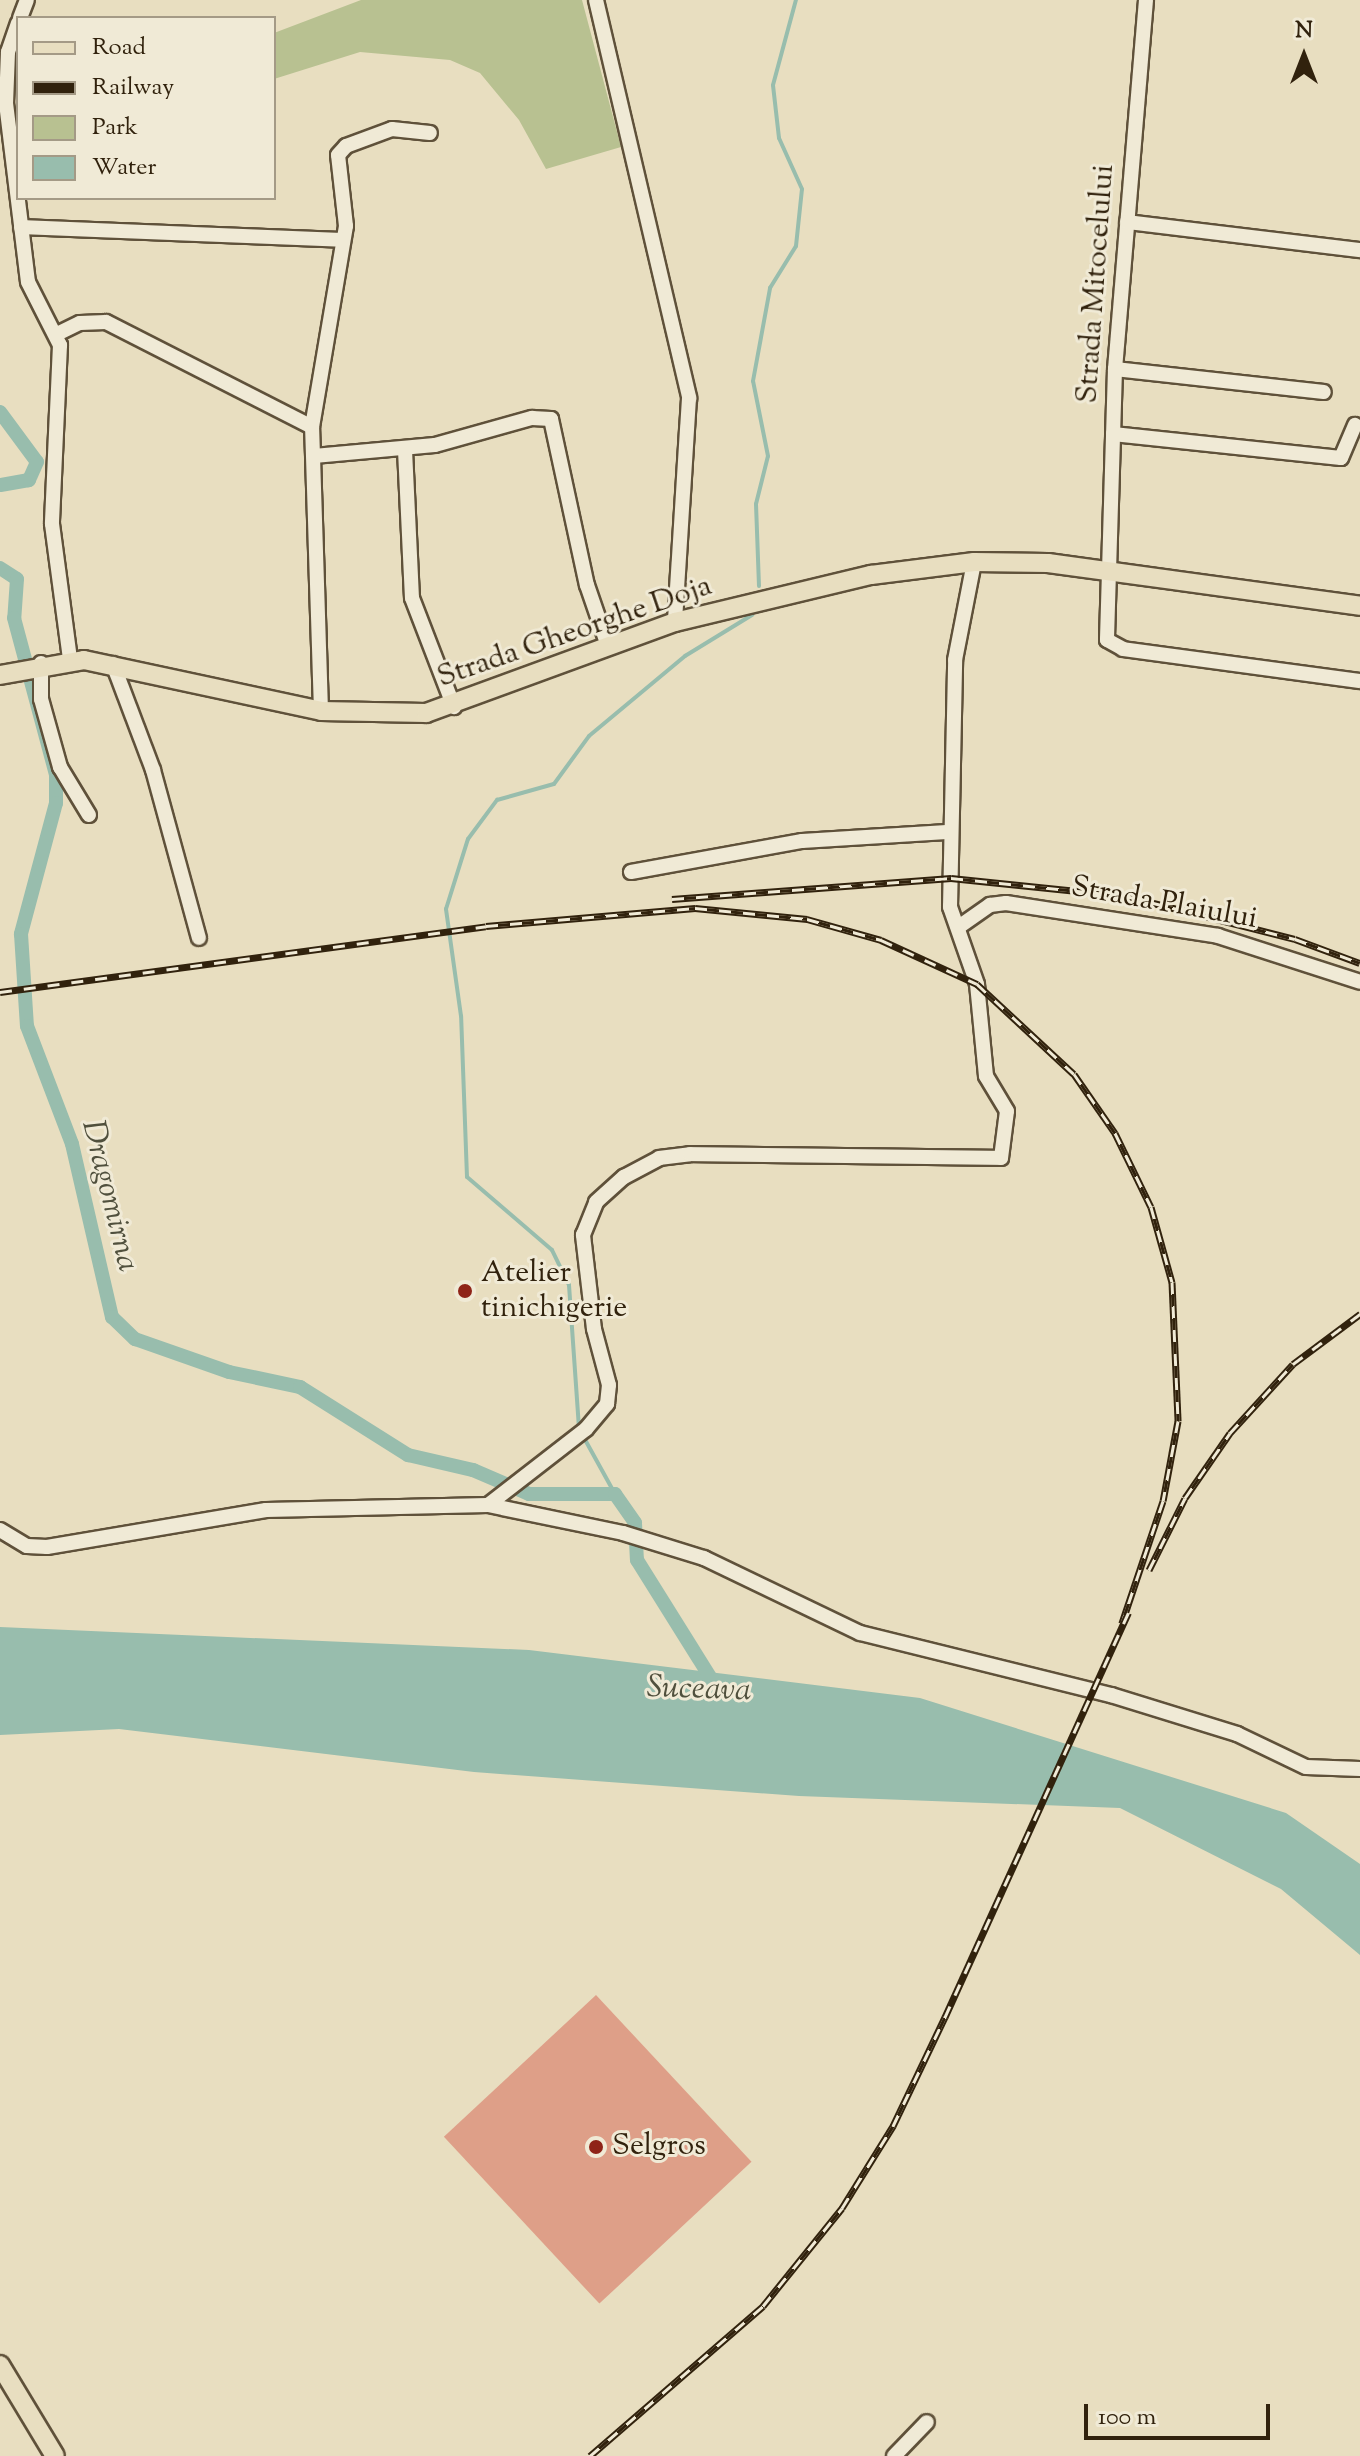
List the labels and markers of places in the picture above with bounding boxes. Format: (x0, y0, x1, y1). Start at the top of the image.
place label: Atelier tinichigerie (481, 1256, 627, 1326)
marker: Atelier tinichigerie (456, 1282, 474, 1300)
place label: Selgros (612, 2129, 706, 2165)
marker: Selgros (587, 2138, 605, 2156)

